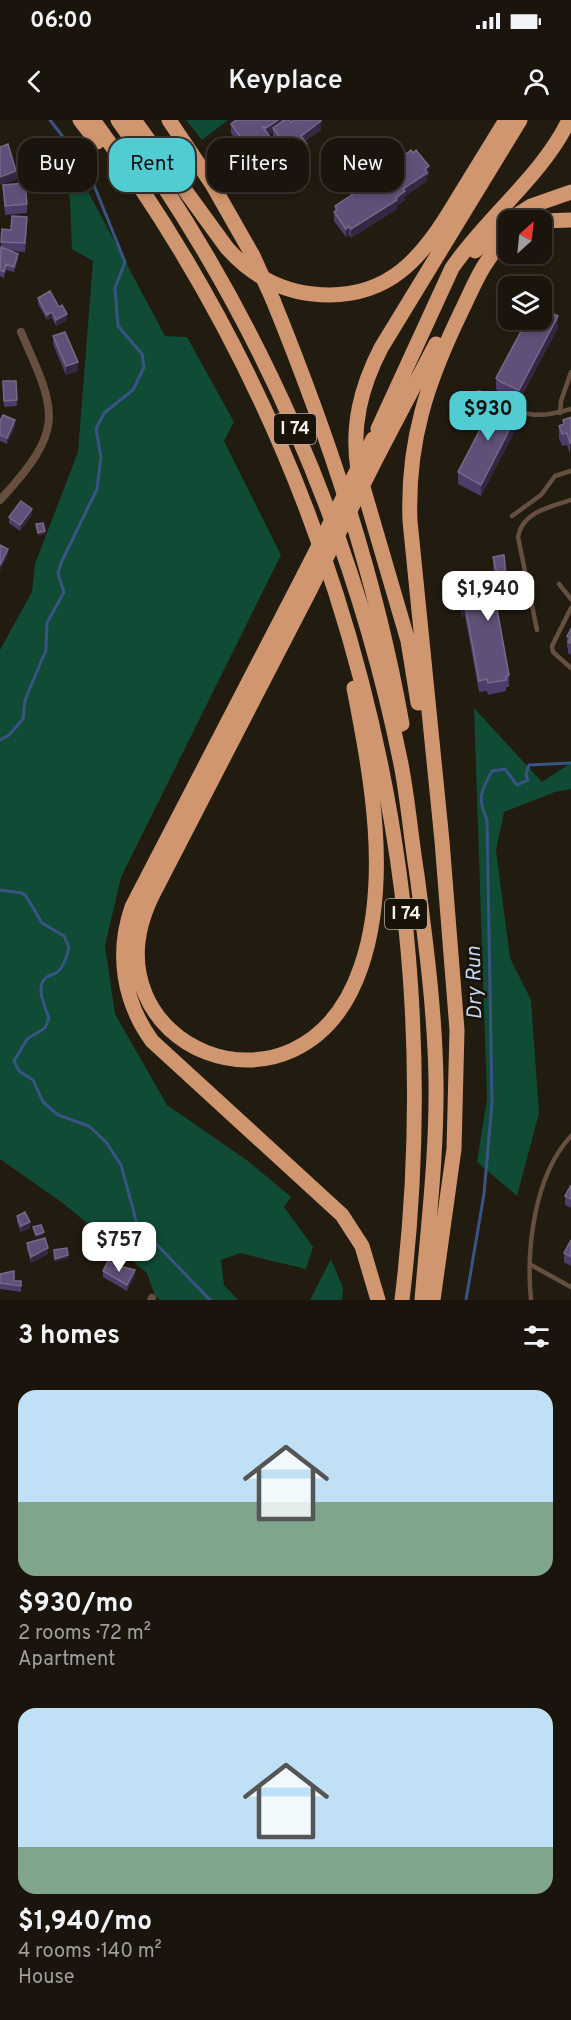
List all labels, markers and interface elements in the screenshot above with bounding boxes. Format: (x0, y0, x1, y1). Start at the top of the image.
text: 06:00 (30, 8, 92, 35)
text: Keyplace (228, 64, 343, 98)
icon: back (18, 65, 51, 98)
icon: person (520, 65, 553, 98)
chip: Buy (18, 138, 97, 192)
chip: Rent (109, 138, 195, 192)
chip: Filters (207, 138, 309, 192)
chip: New (321, 138, 404, 192)
north arrow (498, 210, 552, 264)
map controls (498, 210, 552, 330)
button: layers (498, 276, 552, 330)
pin: $930 (452, 391, 524, 442)
text: $930 (463, 397, 513, 423)
road number: I 74 (274, 414, 316, 444)
pin: $1,940 (439, 571, 537, 622)
text: $1,940 (456, 577, 520, 603)
road number: I 74 (385, 899, 427, 929)
water label: Dry Run (461, 945, 489, 1020)
pin: $757 (83, 1222, 155, 1273)
text: $757 (96, 1228, 142, 1254)
text: 3 homes (18, 1320, 120, 1353)
icon: filters (520, 1320, 553, 1353)
icon: home (232, 1429, 340, 1537)
text: $930/mo (18, 1588, 133, 1621)
text: 2 rooms · 72 m² (18, 1621, 151, 1647)
text: Apartment (18, 1647, 116, 1673)
icon: home (232, 1747, 340, 1855)
text: $1,940/mo (18, 1906, 152, 1939)
text: 4 rooms · 140 m² (18, 1939, 162, 1965)
text: House (18, 1965, 74, 1991)

